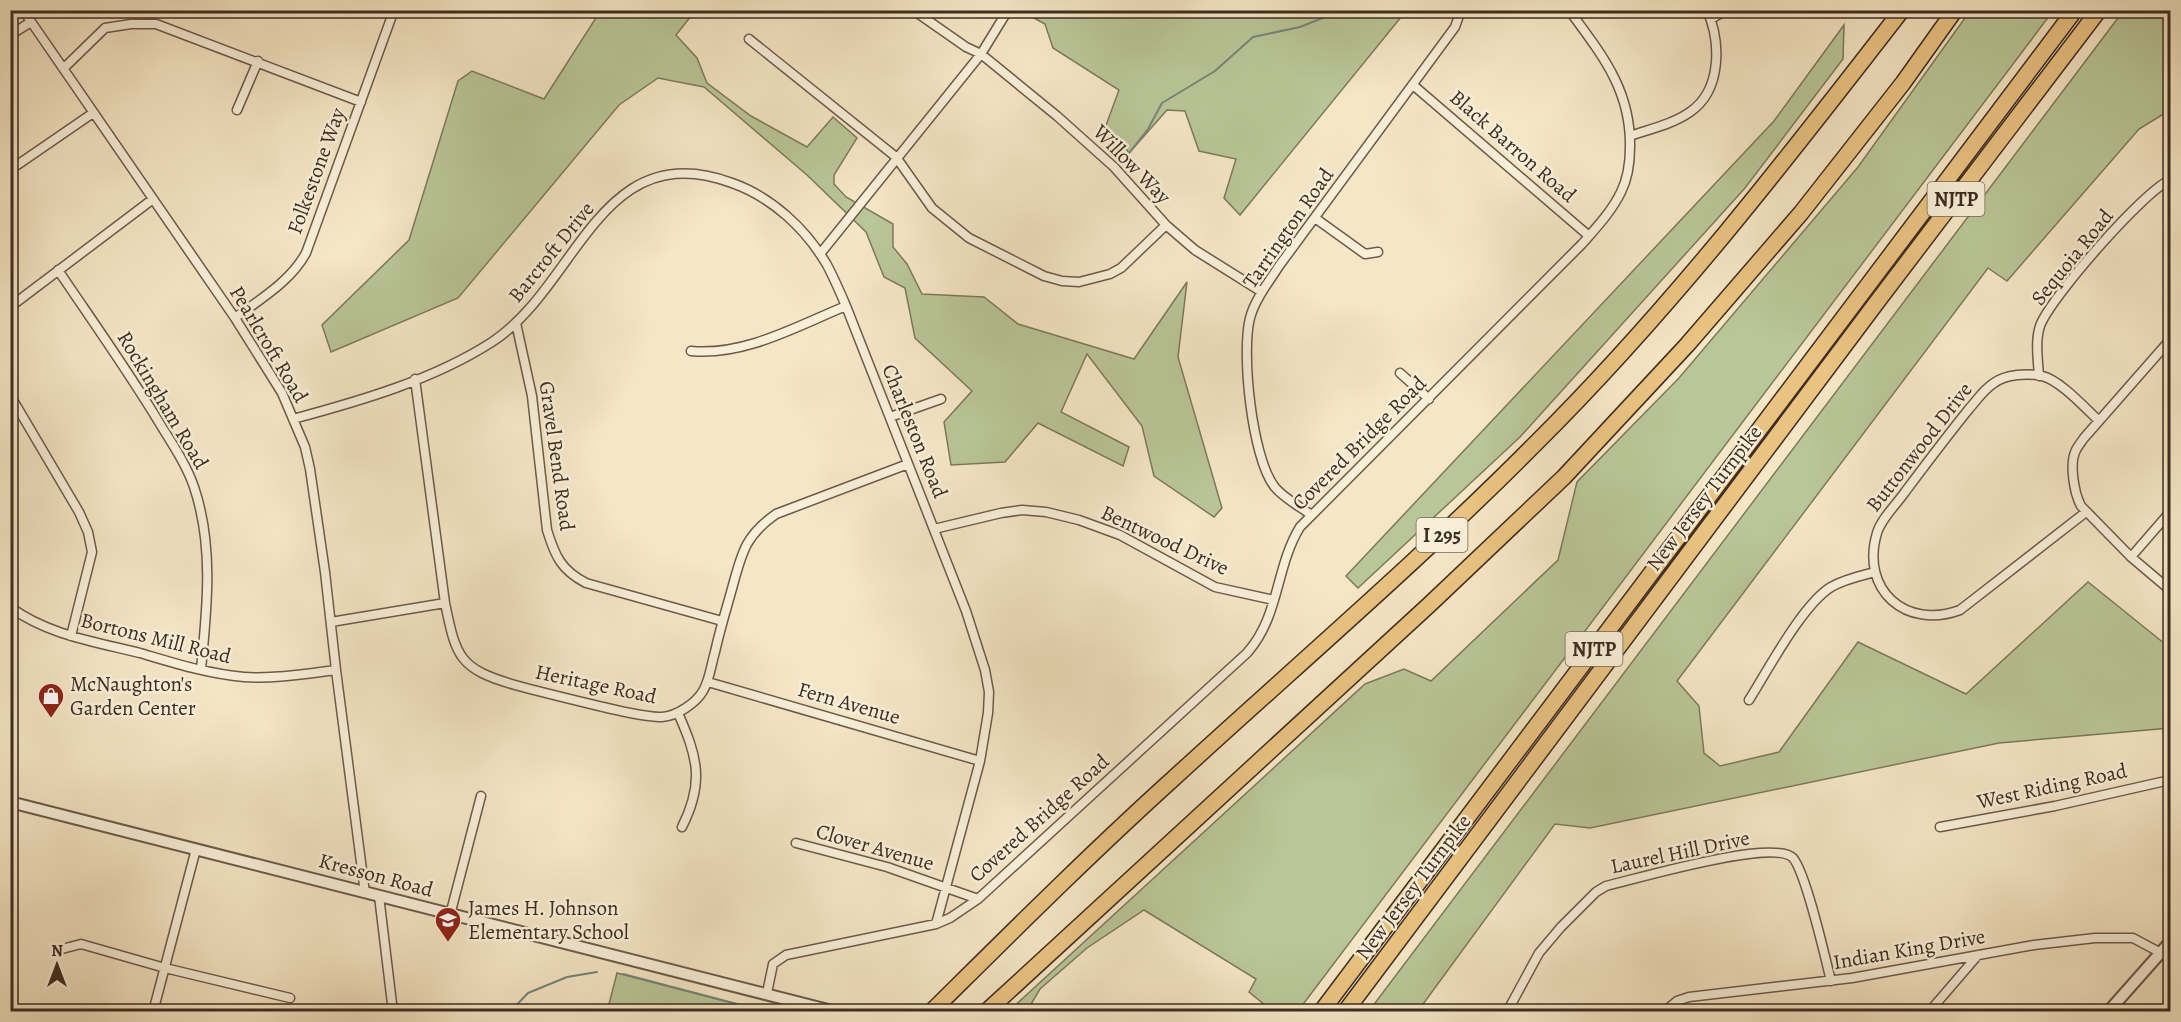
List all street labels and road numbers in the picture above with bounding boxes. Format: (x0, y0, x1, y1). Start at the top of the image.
street label: Black Barron Road (1444, 83, 1583, 209)
street label: Folkestone Way (280, 103, 352, 238)
street label: Willow Way (1086, 117, 1177, 210)
street label: Tarrington Road (1236, 162, 1340, 294)
road number: NJTP (1928, 182, 1984, 216)
street label: Barcroft Drive (502, 196, 600, 308)
street label: Sequoia Road (2025, 202, 2120, 311)
street label: Pearlcroft Road (223, 280, 315, 408)
street label: Rockingham Road (111, 326, 216, 475)
street label: Charleston Road (875, 360, 955, 503)
street label: Covered Bridge Road (1286, 369, 1433, 516)
street label: Buttonwood Drive (1860, 376, 1978, 518)
street label: Gravel Bend Road (533, 379, 581, 533)
street label: New Jersey Turnpike (1640, 419, 1768, 577)
street label: Bentwood Drive (1096, 498, 1234, 582)
road number: I 295 (1416, 518, 1468, 552)
street label: Bortons Mill Road (78, 606, 235, 670)
road number: NJTP (1566, 632, 1622, 666)
street label: Heritage Road (533, 657, 660, 711)
street label: Fern Avenue (794, 675, 904, 731)
street label: Covered Bridge Road (963, 747, 1116, 888)
street label: West Riding Road (1973, 756, 2130, 816)
street label: New Jersey Turnpike (1349, 808, 1477, 966)
street label: Clover Avenue (813, 817, 937, 877)
street label: Laurel Hill Drive (1608, 824, 1752, 880)
street label: Kresson Road (316, 846, 437, 904)
street label: Indian King Drive (1831, 922, 1987, 976)

